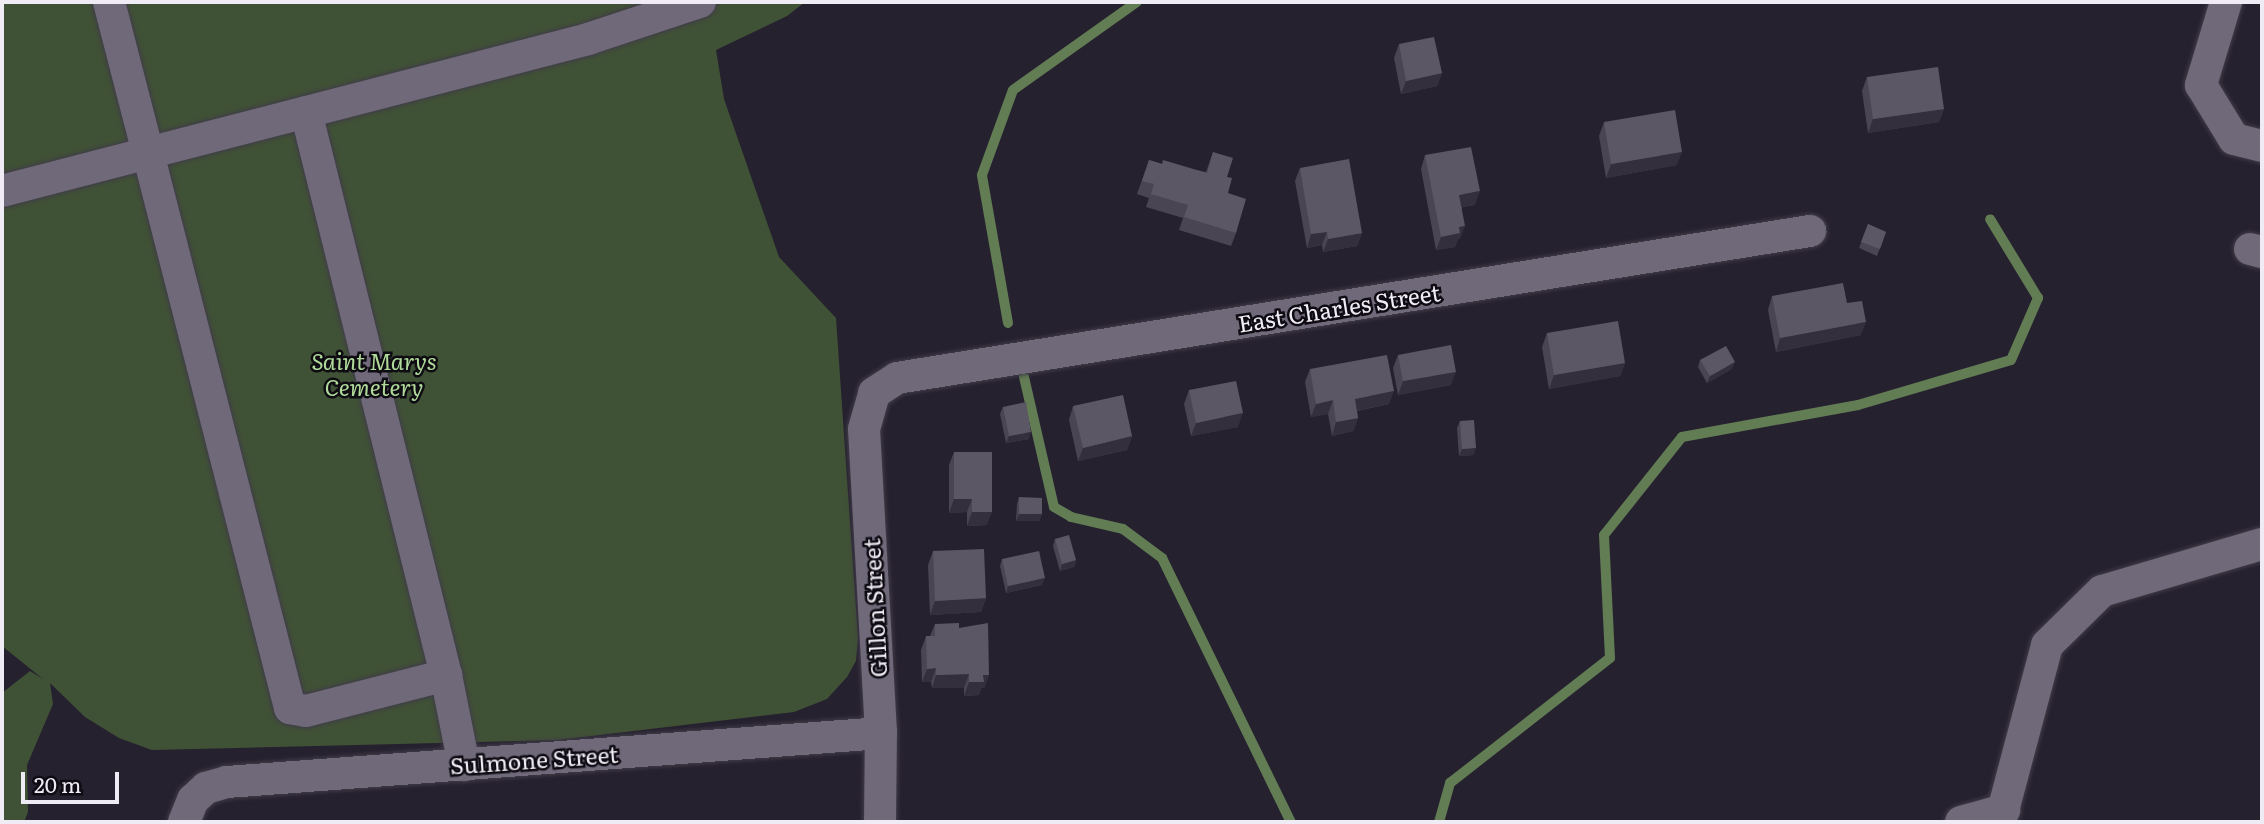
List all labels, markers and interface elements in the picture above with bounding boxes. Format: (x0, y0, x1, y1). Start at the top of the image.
street label: East Charles Street (1236, 277, 1442, 337)
park label: Saint Marys Cemetery (311, 346, 437, 400)
street label: Gillon Street (857, 538, 891, 678)
street label: Sulmone Street (449, 739, 619, 779)
scale bar (24, 758, 122, 802)
text: 20 m (34, 768, 81, 799)

